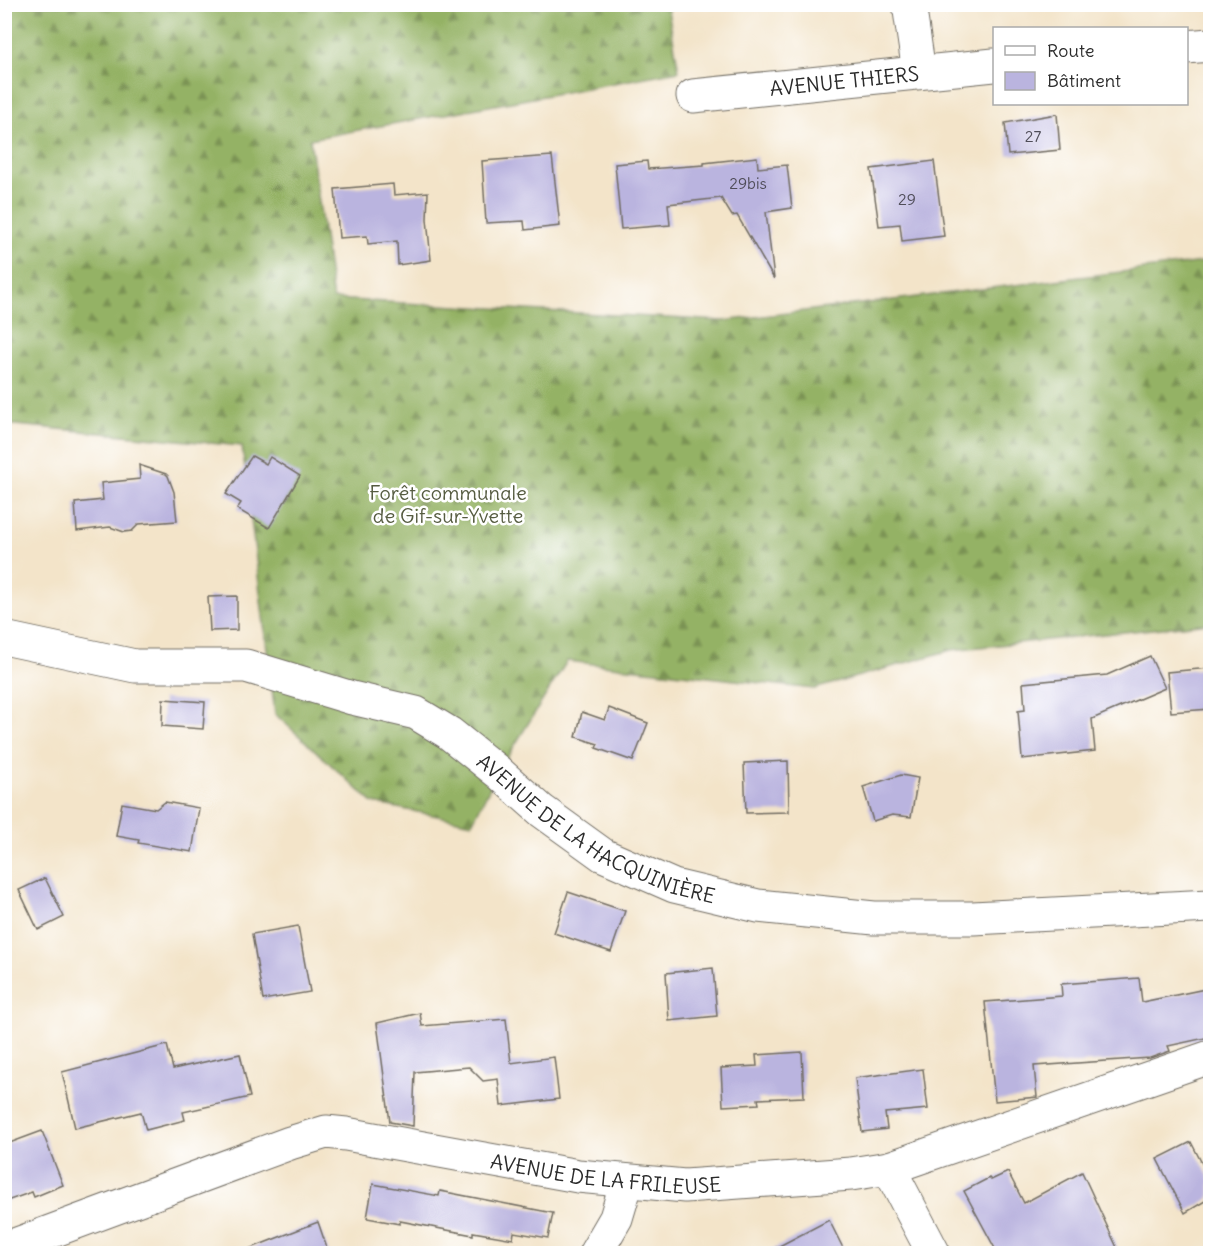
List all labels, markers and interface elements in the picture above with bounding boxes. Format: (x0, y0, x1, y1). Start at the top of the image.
legend (993, 27, 1188, 105)
text: Route (1047, 39, 1095, 62)
street label: AVENUE THIERS (768, 60, 920, 101)
text: Bâtiment (1047, 69, 1121, 92)
house number: 27 (1025, 126, 1041, 146)
house number: 29bis (729, 173, 767, 193)
house number: 29 (898, 189, 916, 209)
park label: Forêt communale de Gif-sur-Yvette (369, 480, 527, 528)
street label: AVENUE DE LA HACQUINIÈRE (472, 748, 718, 908)
street label: AVENUE DE LA FRILEUSE (489, 1148, 722, 1199)

